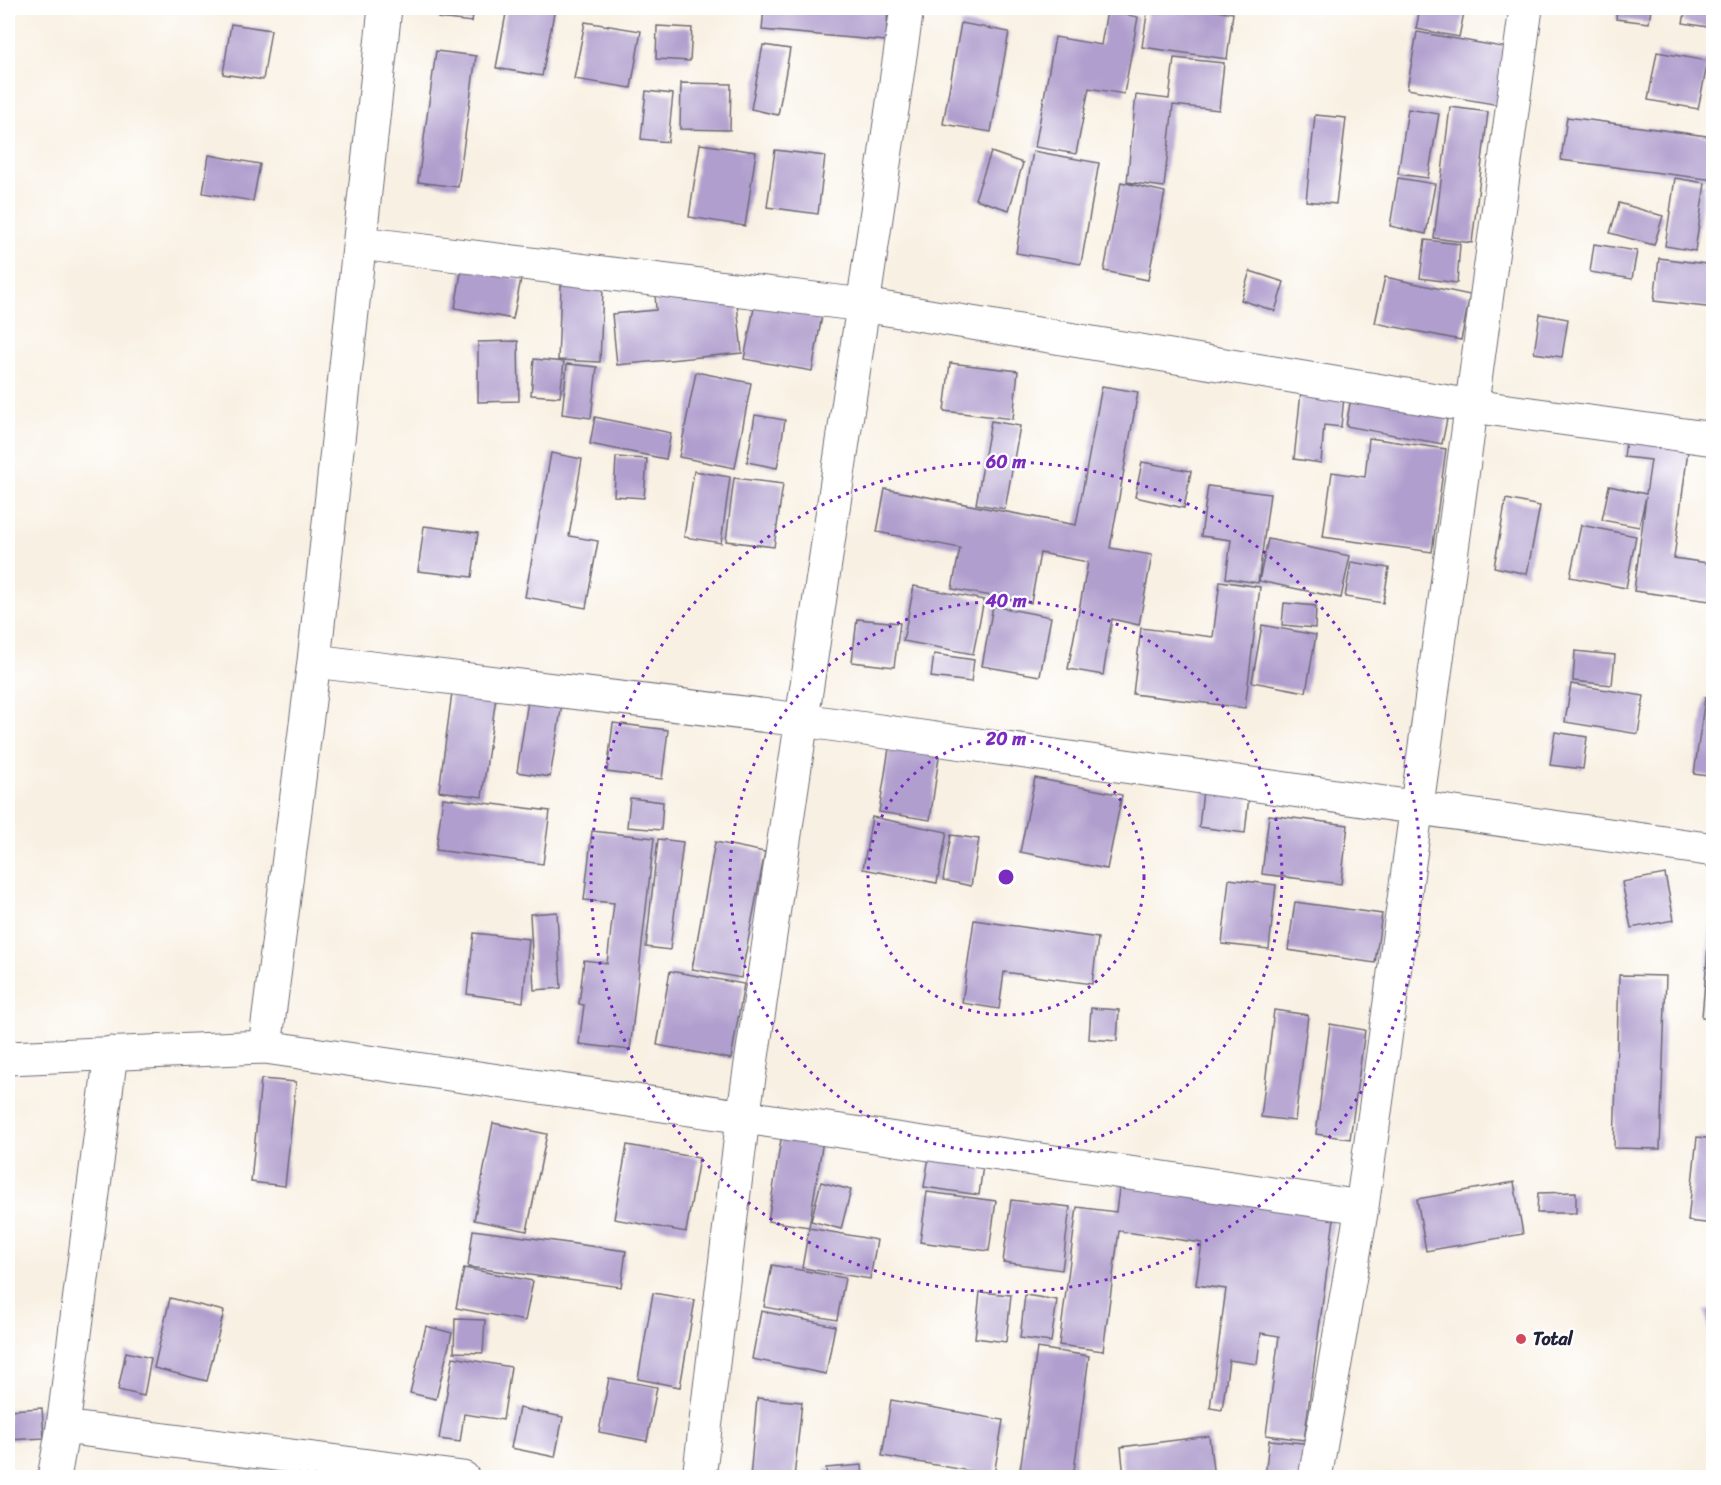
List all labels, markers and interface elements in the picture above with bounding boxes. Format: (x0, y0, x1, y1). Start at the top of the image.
text: 60 m (985, 446, 1026, 478)
text: 40 m (984, 585, 1027, 617)
text: 20 m (985, 723, 1026, 755)
centre of rings (996, 867, 1016, 887)
place label: Total (1533, 1323, 1573, 1355)
marker: Total (1514, 1332, 1528, 1346)

